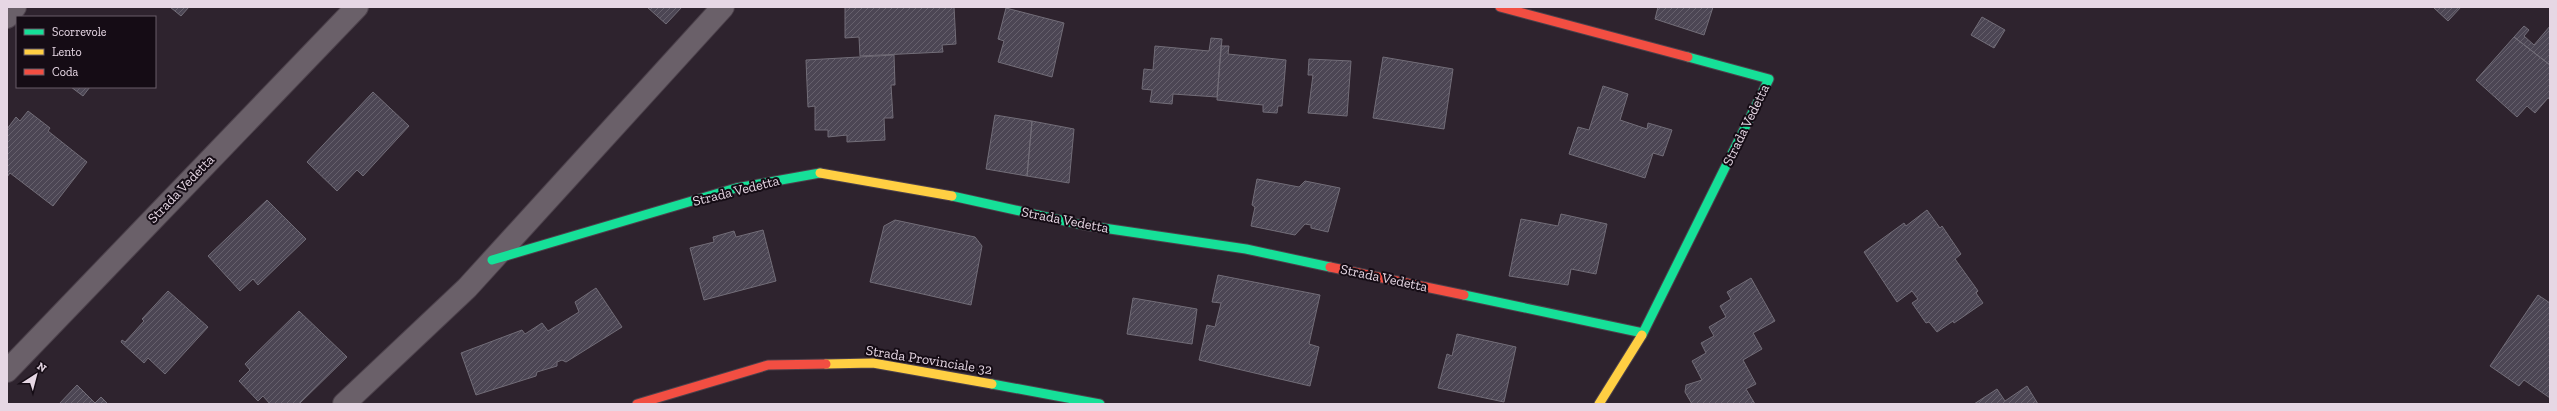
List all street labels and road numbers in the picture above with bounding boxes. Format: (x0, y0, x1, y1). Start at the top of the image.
street label: Strada Vedetta (1719, 81, 1773, 169)
street label: Strada Vedetta (144, 151, 218, 227)
street label: Strada Vedetta (691, 172, 781, 210)
street label: Strada Vedetta (1020, 203, 1110, 237)
street label: Strada Vedetta (1339, 260, 1429, 296)
street label: Strada Provinciale 32 (865, 342, 993, 378)

